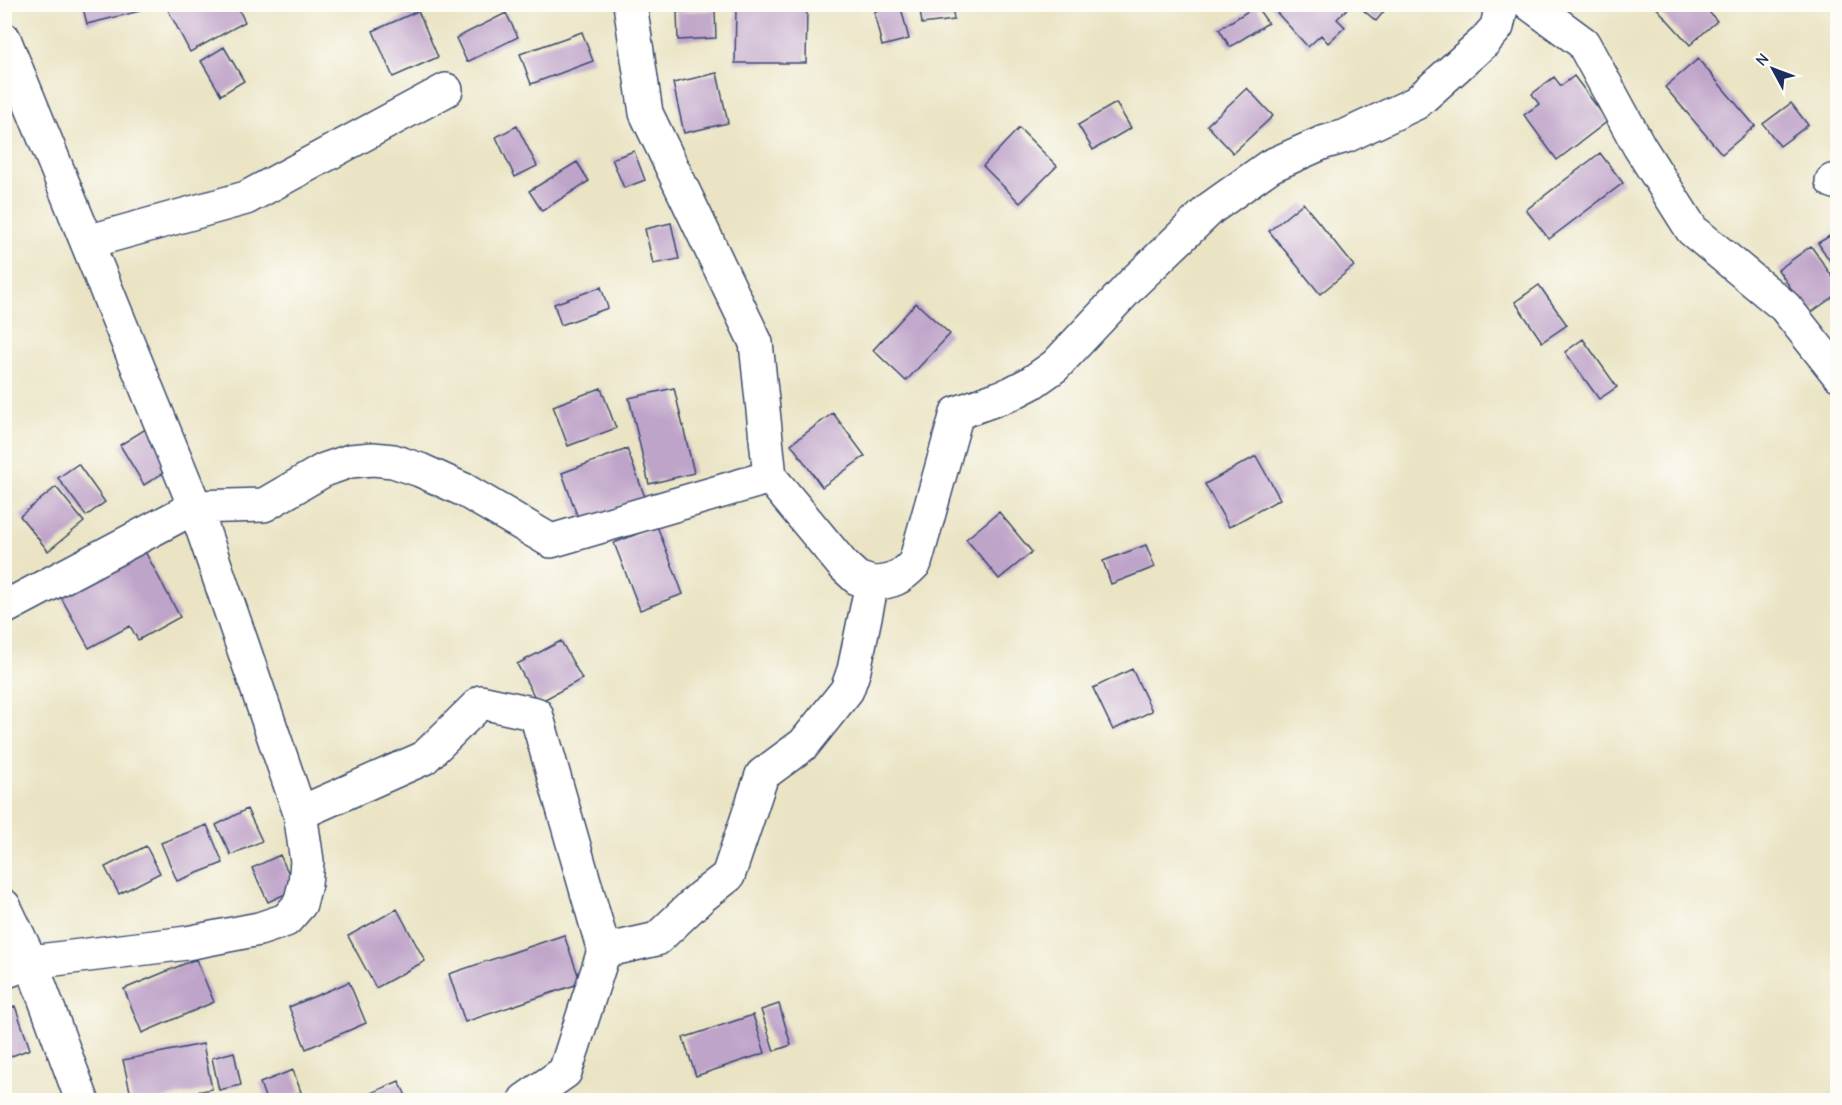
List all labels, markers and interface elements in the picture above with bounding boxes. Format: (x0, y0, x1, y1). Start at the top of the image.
north arrow (1743, 39, 1803, 99)
text: N (1752, 50, 1773, 70)

